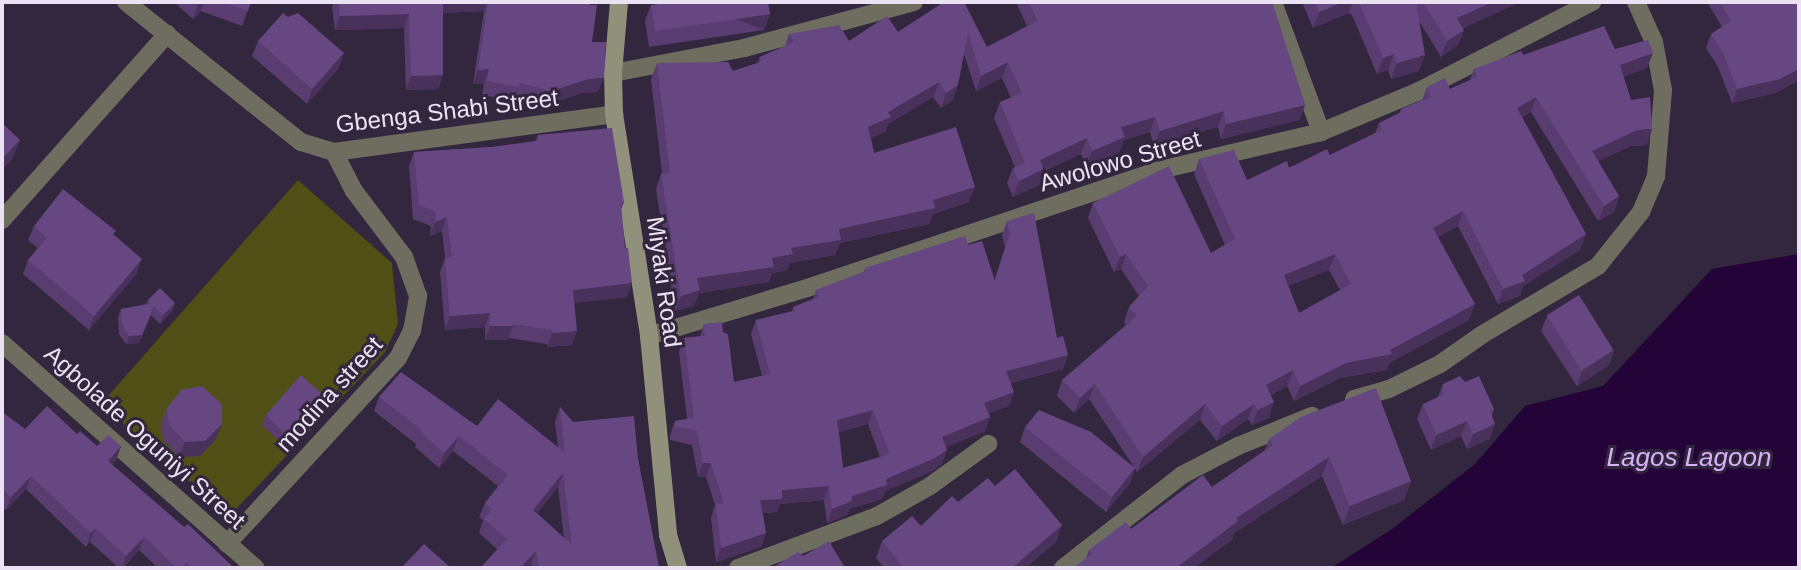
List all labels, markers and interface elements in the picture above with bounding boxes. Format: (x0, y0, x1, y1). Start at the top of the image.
street label: Gbenga Shabi Street (334, 83, 560, 139)
street label: Awolowo Street (1036, 124, 1204, 198)
street label: Miyaki Road (641, 215, 687, 349)
street label: modina street (270, 330, 388, 458)
street label: Agbolade Oguniyi Street (39, 339, 251, 535)
water label: Lagos Lagoon (1607, 442, 1771, 474)

